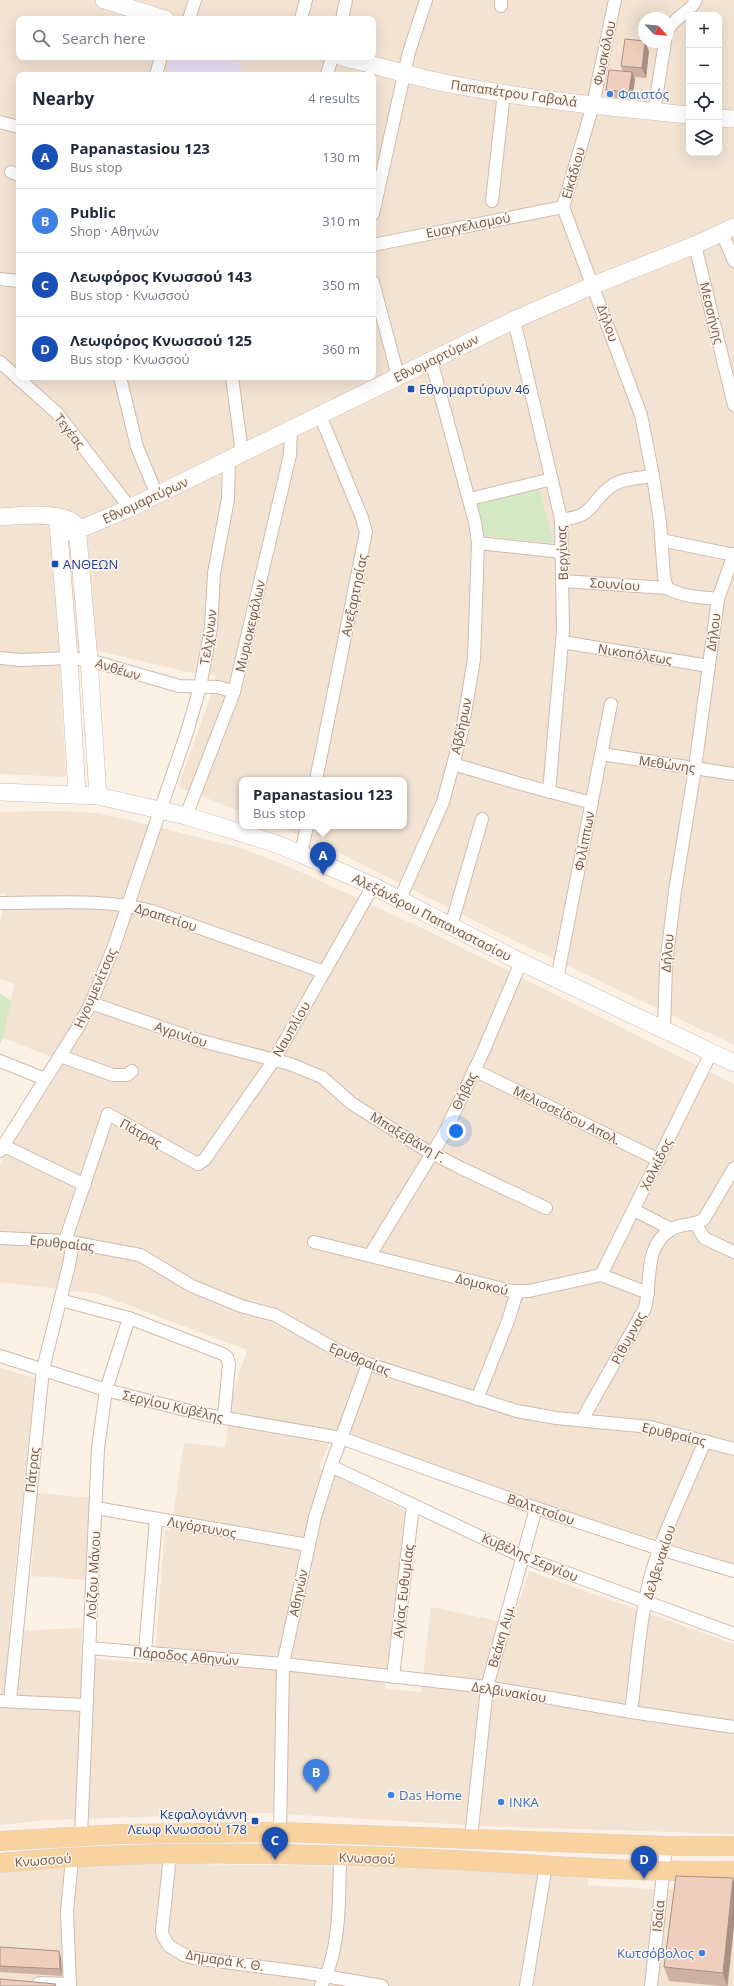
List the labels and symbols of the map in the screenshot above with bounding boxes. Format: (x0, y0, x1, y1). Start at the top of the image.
north arrow (638, 12, 674, 48)
street label: Φωσκόλου (588, 19, 620, 87)
street label: Παπαπέτρου Γαβαλά (450, 75, 578, 111)
place label: Φαιστός (618, 85, 669, 103)
marker: Φαιστός (605, 89, 615, 99)
street label: Εἰκάδιου (557, 145, 589, 201)
street label: Ευαγγελισμού (424, 208, 512, 242)
street label: Μεσσήνης (696, 280, 728, 346)
street label: Δήλου (593, 302, 623, 344)
street label: Εθνομαρτύρων (390, 330, 482, 386)
place label: Εθνομαρτύρων 46 (419, 380, 530, 398)
marker: Εθνομαρτύρων 46 (406, 384, 416, 394)
street label: Τεγέας (50, 410, 90, 452)
street label: Εθνομαρτύρων (99, 472, 191, 528)
street label: Βεργίνας (552, 525, 572, 581)
street label: Ανεξαρτησίας (336, 552, 372, 638)
place label: ΑΝΘΕΩΝ (63, 555, 118, 573)
marker: ΑΝΘΕΩΝ (50, 559, 60, 569)
street label: Σουνίου (589, 573, 641, 595)
street label: Μυριοκεφάλων (231, 578, 269, 674)
street label: Τελχίνων (195, 608, 221, 666)
street label: Δήλου (701, 612, 725, 652)
street label: Νικοπόλεως (597, 639, 673, 669)
street label: Ανθέων (93, 654, 143, 684)
street label: Αβδήρων (446, 696, 476, 756)
street label: Μεθώνης (638, 751, 696, 777)
street label: Φιλίππων (569, 810, 599, 872)
pin: A (310, 842, 336, 875)
street label: Αλεξάνδρου Παπαναστασίου (349, 869, 515, 965)
street label: Δραπετίου (133, 899, 199, 936)
street label: Δήλου (656, 933, 678, 973)
street label: Ηγουμενίτσας (69, 945, 121, 1031)
street label: Ναυπλίου (268, 998, 314, 1060)
street label: Αγρινίου (152, 1017, 210, 1051)
street label: Θήβας (447, 1069, 481, 1113)
street label: Μελισσείδου Απολ. (510, 1081, 624, 1149)
street label: Μπαξεβάνη Γ. (367, 1107, 449, 1167)
street label: Πάτρας (117, 1114, 165, 1152)
your location (446, 1121, 466, 1141)
street label: Χαλκίδος (636, 1135, 676, 1193)
street label: Ερυθραίας (29, 1231, 95, 1255)
street label: Δομοκού (454, 1269, 510, 1299)
street label: Ρίθυμνας (607, 1309, 649, 1367)
street label: Ερυθραίας (327, 1338, 393, 1380)
street label: Σεργίου Κυβέλης (121, 1386, 225, 1426)
street label: Ερυθραίας (640, 1418, 708, 1450)
street label: Πάτρας (21, 1446, 43, 1494)
street label: Βαλτετσίου (505, 1489, 577, 1529)
street label: Λιγόρτυνος (166, 1512, 238, 1542)
street label: Δελβενακίου (639, 1523, 679, 1601)
street label: Κυβέλης Σεργίου (479, 1529, 581, 1585)
street label: Λοίζου Μάνου (82, 1531, 104, 1619)
street label: Αγίας Ευθυμίας (388, 1543, 418, 1639)
street label: Αθηνών (284, 1568, 312, 1618)
street label: Βεάκη Αιμ. (483, 1602, 519, 1670)
street label: Πάροδος Αθηνών (132, 1642, 240, 1670)
street label: Δελβινακίου (470, 1677, 548, 1707)
pin: B (303, 1759, 329, 1792)
place label: Das Home (399, 1786, 462, 1804)
marker: Das Home (386, 1790, 396, 1800)
place label: ΙΝΚΑ (509, 1793, 539, 1811)
marker: ΙΝΚΑ (496, 1797, 506, 1807)
place label: Κεφαλογιάννη Λεωφ Κνωσσού 178 (128, 1805, 247, 1838)
marker: Κεφαλογιάννη Λεωφ Κνωσσού 178 (250, 1816, 260, 1826)
pin: C (262, 1827, 288, 1860)
pin: D (631, 1846, 657, 1879)
street label: Κνωσσού (338, 1848, 396, 1868)
street label: Κνωσσού (14, 1849, 72, 1871)
street label: Ιδαία (648, 1899, 668, 1933)
place label: Κωτσόβολος (617, 1944, 694, 1962)
street label: Δημαρά Κ. Θ. (185, 1945, 265, 1975)
marker: Κωτσόβολος (697, 1948, 707, 1958)

